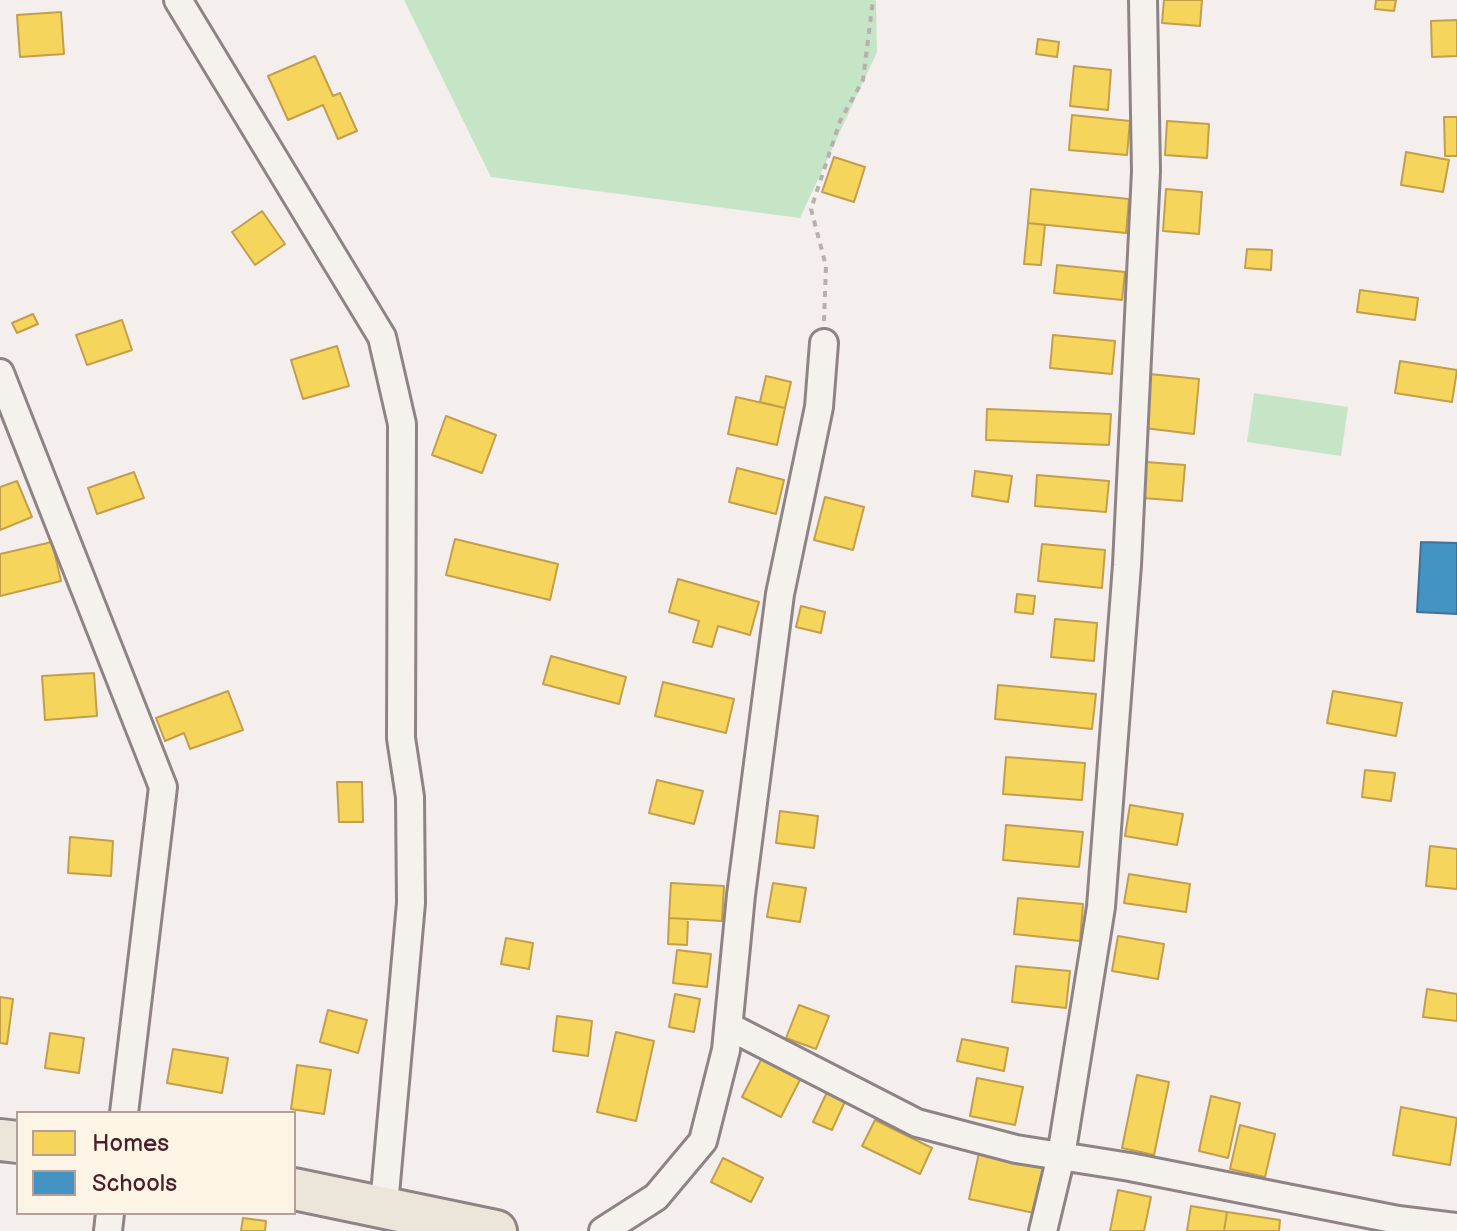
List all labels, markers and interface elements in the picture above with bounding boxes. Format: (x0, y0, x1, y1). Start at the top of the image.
legend (16, 1111, 296, 1215)
text: Homes (92, 1129, 169, 1158)
text: Schools (92, 1169, 177, 1198)

